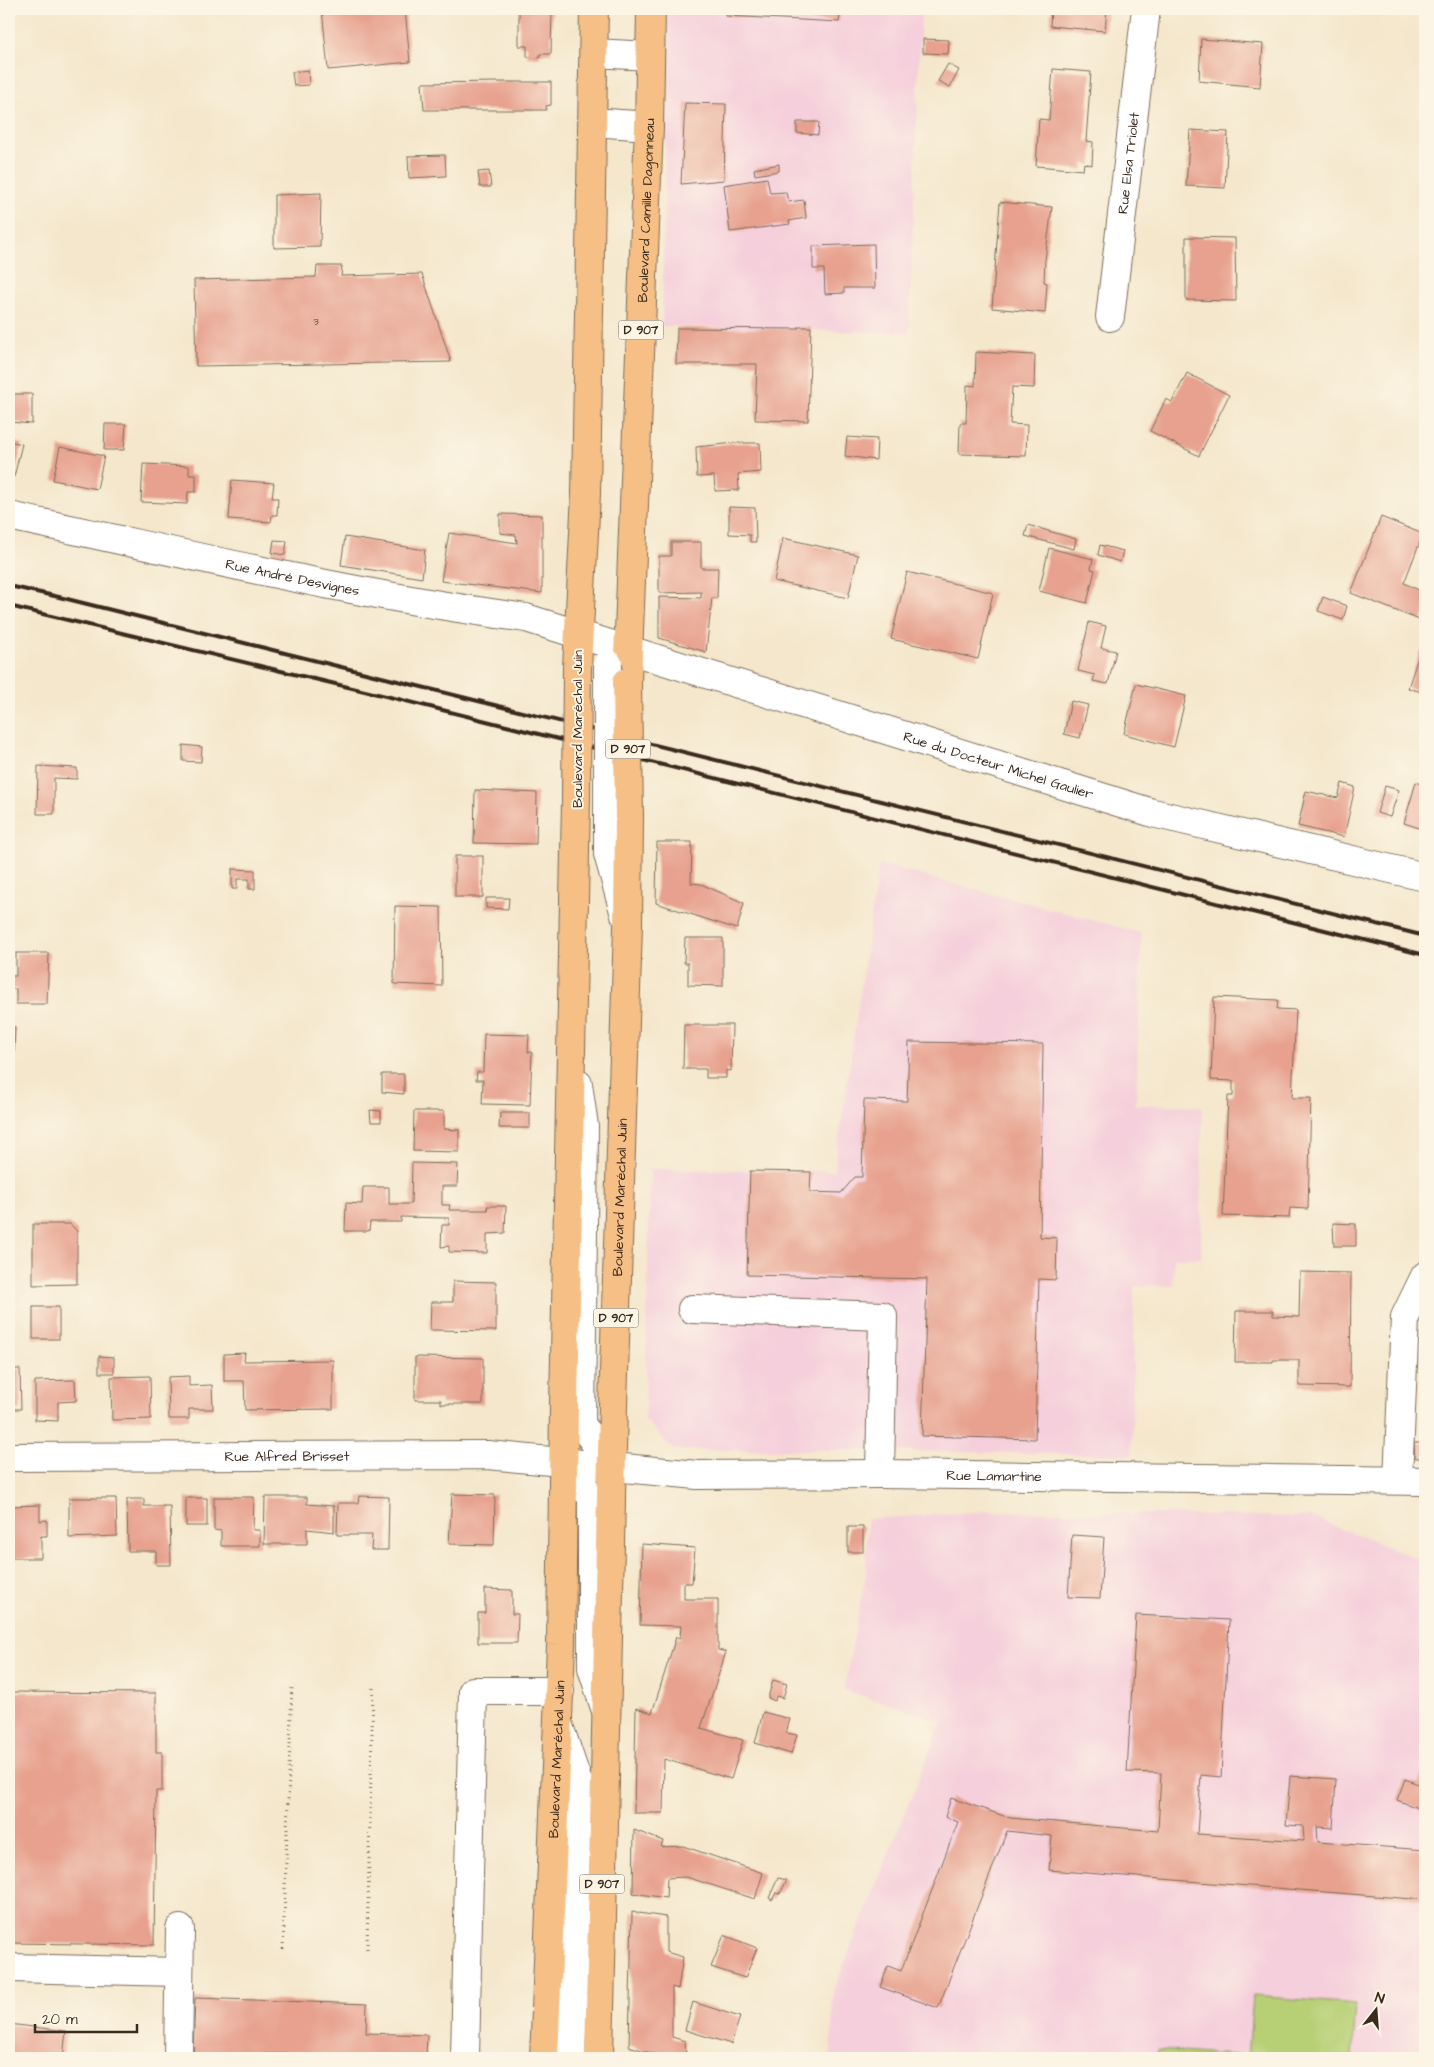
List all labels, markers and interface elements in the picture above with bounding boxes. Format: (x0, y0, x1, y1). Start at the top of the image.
street label: Rue Elsa Triolet (1113, 111, 1145, 215)
street label: Boulevard Camille Dagonneau (633, 118, 660, 303)
house number: 3 (313, 314, 319, 329)
road number: D 907 (618, 320, 664, 340)
street label: Rue André Desvignes (223, 554, 361, 601)
street label: Boulevard Maréchal Juin (568, 650, 588, 808)
street label: Rue du Docteur Michel Gaulier (901, 727, 1096, 805)
road number: D 907 (606, 740, 650, 759)
street label: Boulevard Maréchal Juin (608, 1118, 633, 1277)
road number: D 907 (594, 1309, 638, 1328)
street label: Rue Alfred Brisset (224, 1447, 350, 1467)
street label: Rue Lamartine (946, 1466, 1042, 1487)
street label: Boulevard Maréchal Juin (544, 1680, 571, 1839)
road number: D 907 (580, 1875, 624, 1894)
north arrow (1352, 1984, 1402, 2034)
text: N (1372, 1988, 1387, 2009)
scale bar (35, 2002, 138, 2034)
text: 20 m (42, 2009, 78, 2030)

